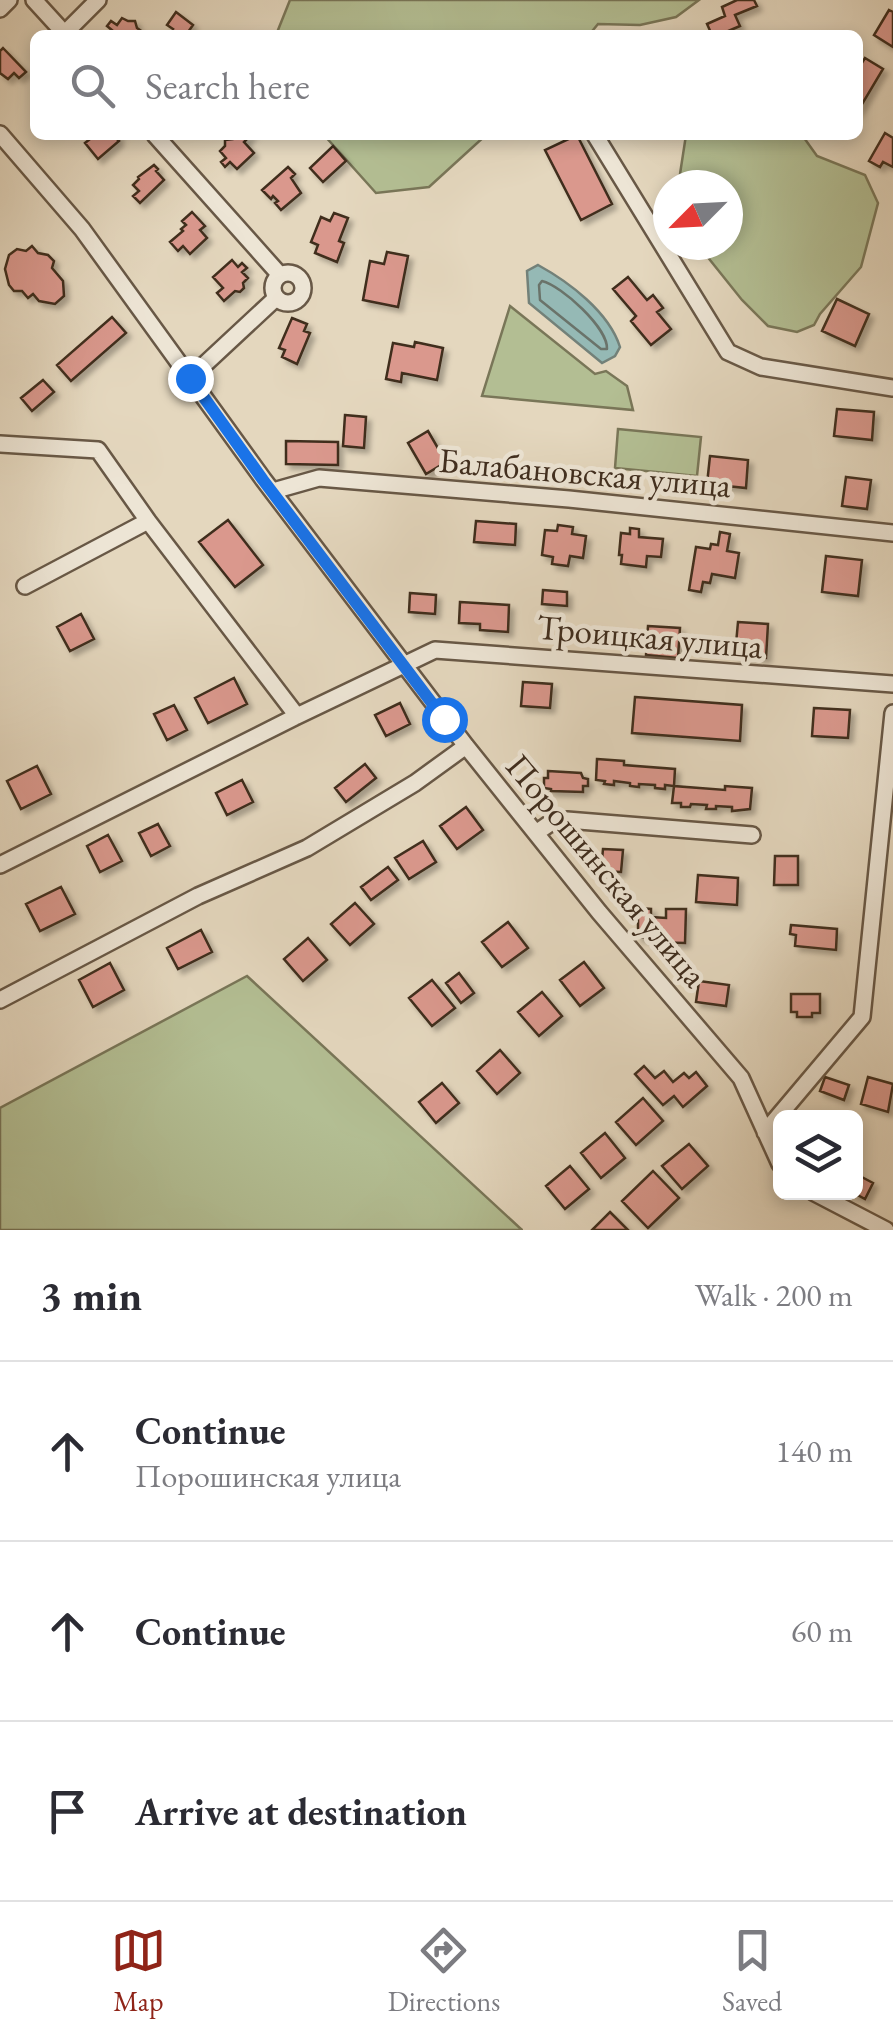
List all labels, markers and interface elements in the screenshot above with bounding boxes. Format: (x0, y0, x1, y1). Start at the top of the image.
search box (30, 30, 863, 140)
icon: search (65, 58, 120, 113)
text: Search here (145, 61, 310, 110)
north arrow (653, 170, 743, 260)
route end (168, 356, 214, 402)
street label: Балабановская улица (437, 437, 733, 508)
street label: Троицкая улица (535, 604, 765, 669)
route start (422, 697, 468, 743)
street label: Порошинская улица (495, 744, 718, 997)
map controls (773, 1110, 863, 1200)
button: layers (773, 1110, 863, 1200)
text: 3 min (40, 1268, 142, 1323)
text: Walk · 200 m (695, 1274, 853, 1316)
text: Continue (135, 1406, 286, 1455)
icon: ahead (40, 1424, 95, 1479)
text: 140 m (776, 1430, 853, 1472)
text: Порошинская улица (135, 1455, 401, 1497)
icon: ahead (40, 1604, 95, 1659)
text: Continue (135, 1607, 286, 1656)
text: 60 m (791, 1610, 853, 1652)
icon: arrive (40, 1784, 95, 1839)
text: Arrive at destination (135, 1787, 467, 1836)
tab: Map (111, 1923, 166, 2019)
tab: Directions (388, 1923, 500, 2019)
tab: Saved (722, 1923, 782, 2019)

